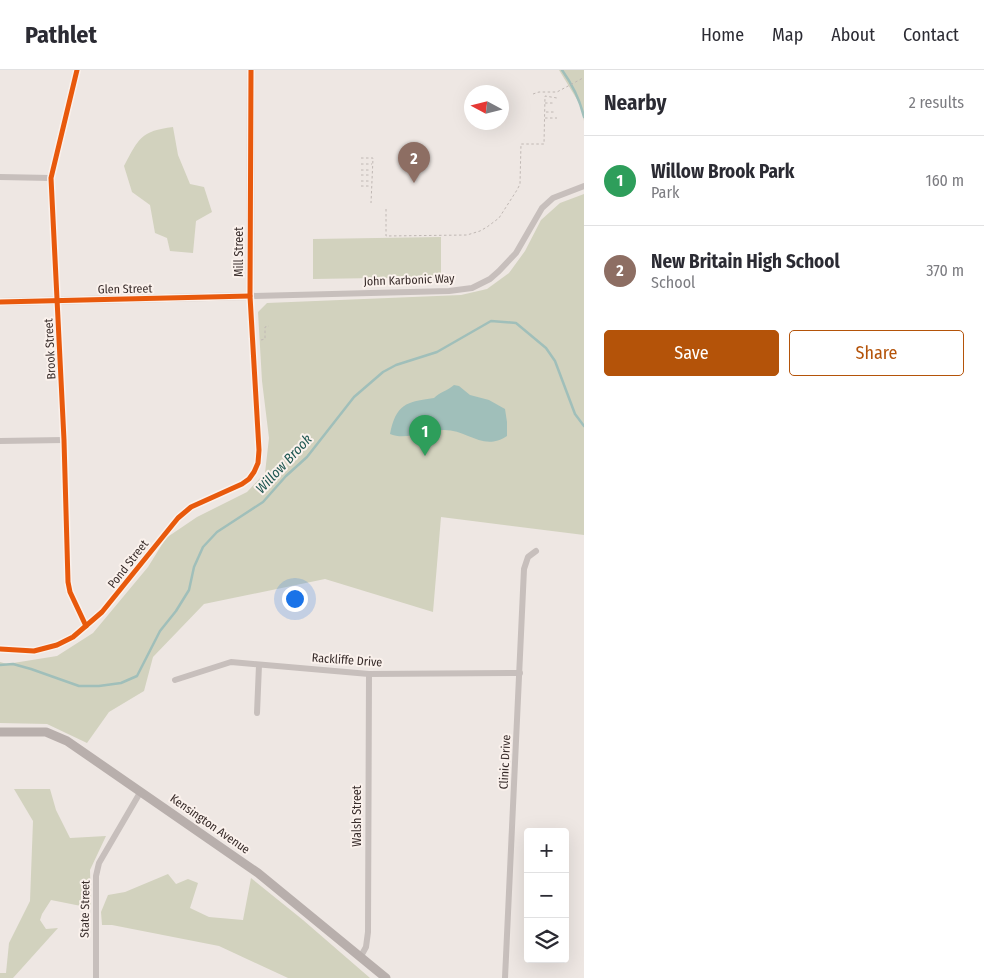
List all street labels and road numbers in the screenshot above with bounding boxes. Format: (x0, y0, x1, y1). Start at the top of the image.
street label: Mill Street (232, 227, 246, 277)
street label: John Karbonic Way (363, 271, 455, 289)
street label: Glen Street (98, 282, 152, 296)
street label: Brook Street (41, 318, 59, 380)
street label: Pond Street (105, 537, 151, 591)
street label: Rackliffe Drive (311, 651, 383, 669)
street label: Clinic Drive (497, 734, 513, 790)
street label: Walsh Street (350, 785, 364, 847)
street label: Kensington Avenue (168, 791, 252, 857)
street label: State Street (77, 880, 93, 938)

